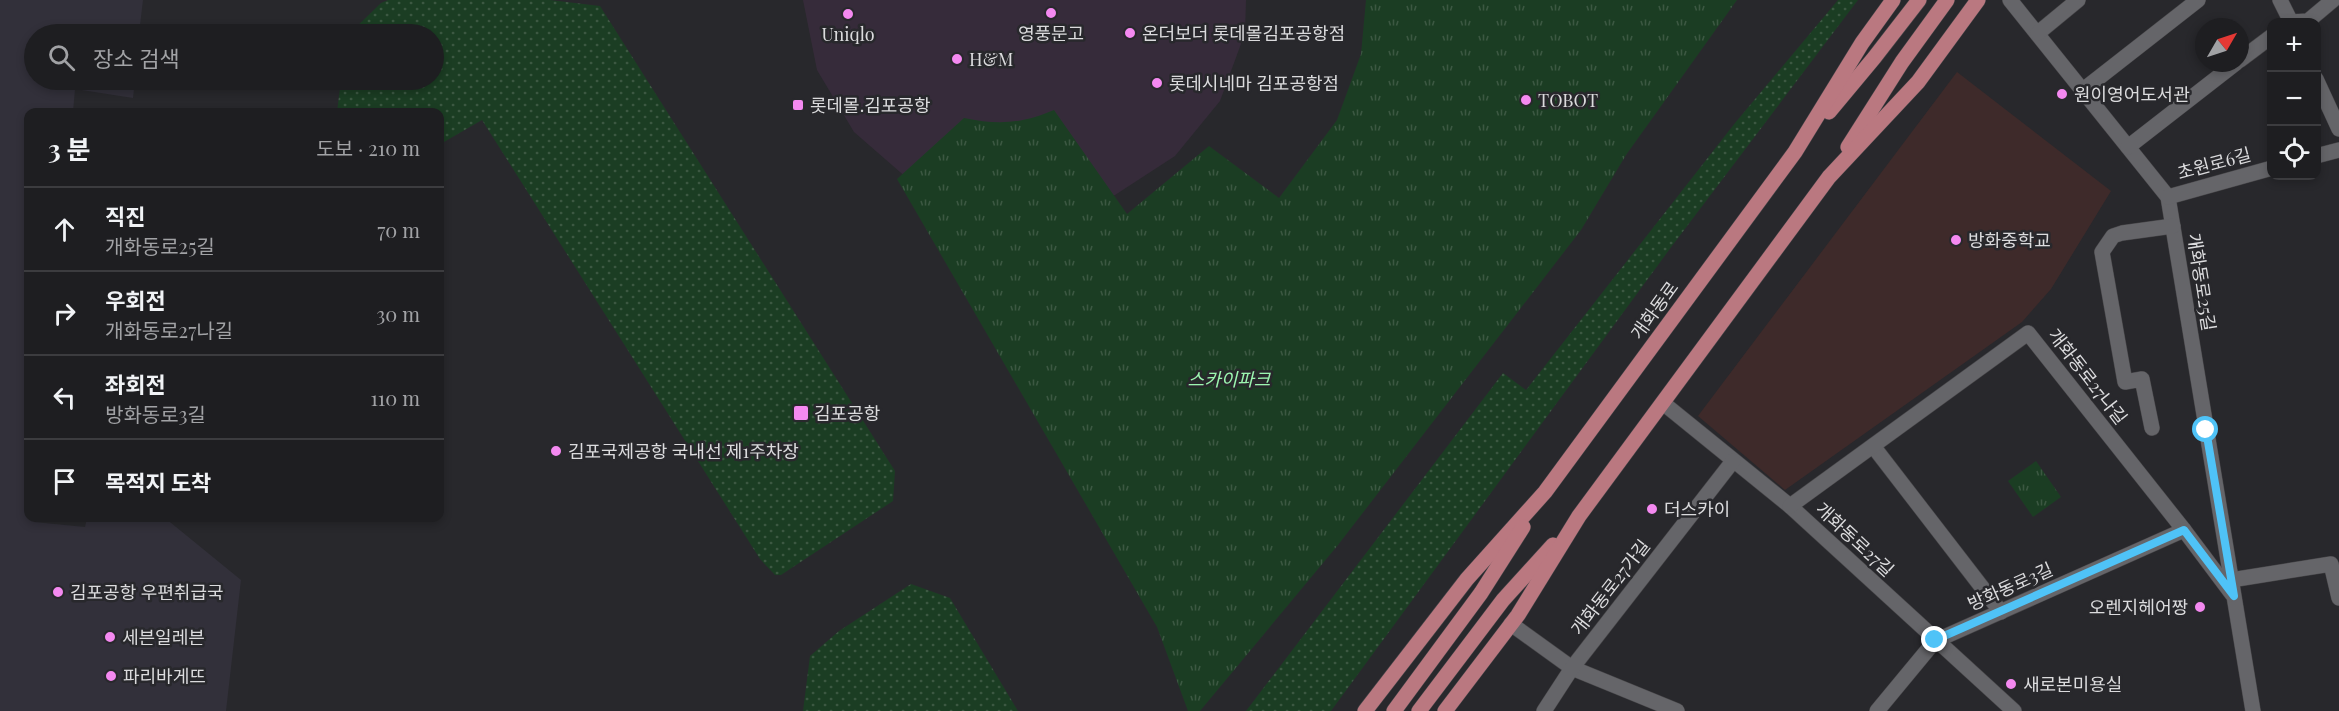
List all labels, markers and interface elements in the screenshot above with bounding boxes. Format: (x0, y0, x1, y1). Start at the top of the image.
marker: 영풍문고 (1044, 6, 1058, 20)
marker: Uniqlo (841, 7, 855, 21)
north arrow (2195, 18, 2249, 72)
map controls (2267, 18, 2321, 180)
button: + (2267, 18, 2321, 72)
place label: 영풍문고 (1018, 21, 1084, 45)
place label: 온더보더 롯데몰김포공항점 (1142, 21, 1345, 45)
place label: Uniqlo (822, 22, 875, 46)
search box (24, 24, 444, 90)
marker: 온더보더 롯데몰김포공항점 (1123, 26, 1137, 40)
icon: search (45, 41, 78, 74)
text: 장소 검색 (93, 43, 179, 73)
place label: H&M (969, 47, 1013, 71)
marker: H&M (950, 52, 964, 66)
place label: 롯데시네마 김포공항점 (1169, 71, 1339, 95)
button: − (2267, 72, 2321, 126)
marker: 롯데시네마 김포공항점 (1150, 76, 1164, 90)
place label: 원이영어도서관 (2074, 82, 2190, 106)
marker: 원이영어도서관 (2055, 87, 2069, 101)
place label: TOBOT (1538, 88, 1598, 112)
place label: 롯데몰.김포공항 (810, 93, 930, 117)
marker: TOBOT (1519, 93, 1533, 107)
marker: 롯데몰.김포공항 (791, 98, 805, 112)
button: locate (2267, 126, 2321, 180)
text: 3 분 (48, 131, 91, 166)
text: 도보 · 210 m (316, 134, 420, 161)
street label: 초원로6길 (2174, 142, 2254, 184)
text: 직진 (105, 201, 145, 231)
icon: ahead (48, 213, 81, 246)
text: 70 m (377, 216, 420, 243)
place label: 방화중학교 (1968, 228, 2051, 252)
street label: 개화동로25길 (2182, 231, 2222, 333)
text: 개화동로25길 (105, 232, 215, 259)
marker: 방화중학교 (1949, 233, 1963, 247)
street label: 개화동로 (1625, 276, 1683, 344)
text: 우회전 (105, 285, 166, 315)
icon: right (48, 297, 81, 330)
text: 30 m (376, 300, 420, 327)
text: 개화동로27나길 (105, 316, 233, 343)
street label: 개화동로27나길 (2043, 323, 2133, 429)
park label: 스카이파크 (1188, 367, 1272, 391)
text: 좌회전 (105, 369, 166, 399)
icon: left (48, 381, 81, 414)
text: 110 m (370, 384, 420, 411)
text: 방화동로3길 (105, 400, 206, 427)
place label: 김포공항 (814, 401, 880, 425)
marker: 김포공항 (792, 404, 810, 422)
route start (2192, 416, 2218, 442)
place label: 김포국제공항 국내선 제1주차장 (568, 439, 799, 463)
marker: 김포국제공항 국내선 제1주차장 (549, 444, 563, 458)
icon: arrive (48, 465, 81, 498)
text: 목적지 도착 (105, 467, 211, 497)
place label: 더스카이 (1664, 497, 1730, 521)
street label: 개화동로27길 (1811, 497, 1899, 581)
marker: 더스카이 (1645, 502, 1659, 516)
street label: 개화동로27가길 (1565, 534, 1655, 640)
street label: 방화동로3길 (1964, 557, 2056, 615)
place label: 김포공항 우편취급국 (70, 580, 224, 604)
marker: 김포공항 우편취급국 (51, 585, 65, 599)
place label: 오렌지헤어짱 (2089, 595, 2188, 619)
marker: 오렌지헤어짱 (2193, 600, 2207, 614)
place label: 세븐일레븐 (122, 625, 205, 649)
route end (1921, 626, 1947, 652)
marker: 세븐일레븐 (103, 630, 117, 644)
place label: 파리바게뜨 (123, 664, 206, 688)
marker: 파리바게뜨 (104, 669, 118, 683)
place label: 새로본미용실 (2023, 672, 2122, 696)
marker: 새로본미용실 (2004, 677, 2018, 691)

